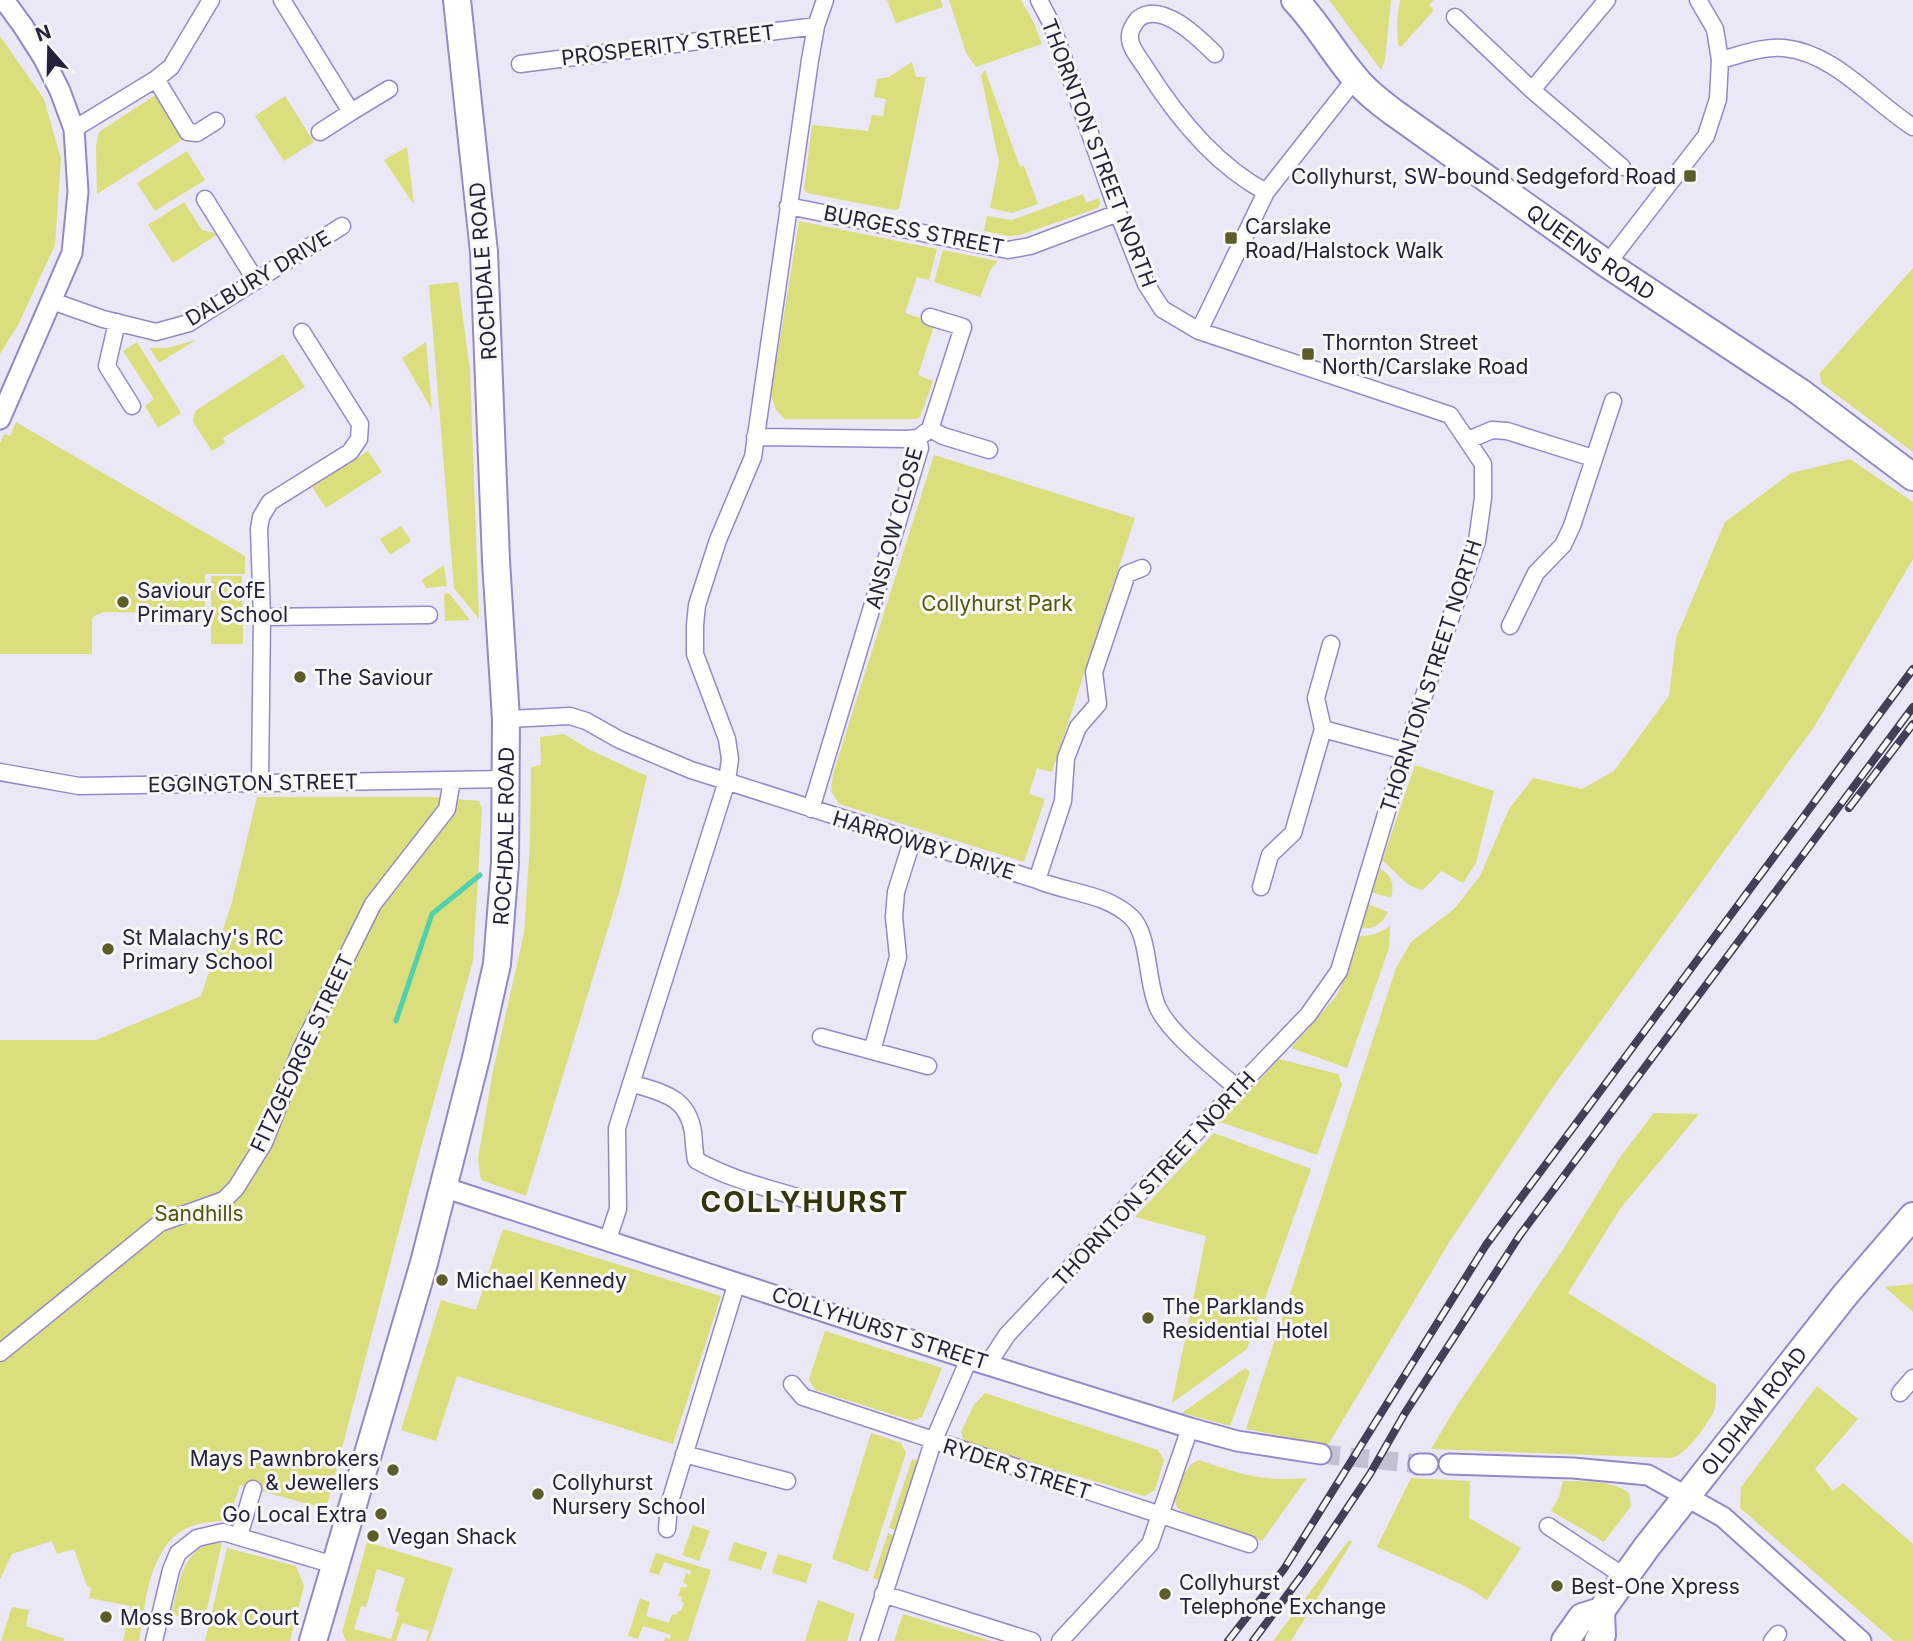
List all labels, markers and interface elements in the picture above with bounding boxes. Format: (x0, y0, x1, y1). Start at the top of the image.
north arrow (14, 14, 84, 84)
street label: THORNTON STREET NORTH (1036, 15, 1162, 291)
street label: PROSPERITY STREET (560, 19, 776, 71)
text: N (33, 20, 54, 47)
place label: Collyhurst, SW-bound Sedgeford Road (1291, 164, 1676, 189)
marker: Collyhurst, SW-bound Sedgeford Road (1682, 168, 1698, 184)
street label: ROCHDALE ROAD (464, 181, 502, 361)
street label: QUEENS ROAD (1522, 199, 1660, 305)
street label: BURGESS STREET (822, 200, 1006, 260)
place label: Carslake Road/Halstock Walk (1245, 214, 1444, 263)
street label: DALBURY DRIVE (181, 225, 335, 331)
marker: Carslake Road/Halstock Walk (1223, 230, 1239, 246)
place label: Thornton Street North/Carslake Road (1322, 330, 1528, 379)
marker: Thornton Street North/Carslake Road (1300, 346, 1316, 362)
street label: ANSLOW CLOSE (860, 444, 928, 612)
street label: THORNTON STREET NORTH (1375, 537, 1487, 815)
place label: Saviour CofE Primary School (137, 578, 288, 627)
park label: Collyhurst Park (921, 591, 1073, 616)
marker: Saviour CofE Primary School (115, 594, 131, 610)
place label: The Saviour (314, 665, 433, 690)
marker: The Saviour (292, 669, 308, 685)
street label: ROCHDALE ROAD (488, 747, 518, 926)
street label: EGGINGTON STREET (148, 769, 358, 797)
street label: HARROWBY DRIVE (830, 805, 1018, 885)
place label: St Malachy's RC Primary School (122, 925, 284, 974)
marker: St Malachy's RC Primary School (100, 941, 116, 957)
street label: FITZGEORGE STREET (245, 950, 359, 1156)
street label: THORNTON STREET NORTH (1048, 1066, 1260, 1292)
district label: COLLYHURST (701, 1185, 909, 1219)
park label: Sandhills (154, 1201, 244, 1226)
place label: Michael Kennedy (456, 1268, 627, 1293)
marker: Michael Kennedy (434, 1272, 450, 1288)
street label: COLLYHURST STREET (769, 1281, 991, 1375)
place label: The Parklands Residential Hotel (1162, 1294, 1328, 1343)
marker: The Parklands Residential Hotel (1140, 1310, 1156, 1326)
street label: OLDHAM ROAD (1695, 1342, 1812, 1480)
street label: RYDER STREET (940, 1433, 1094, 1505)
place label: Mays Pawnbrokers & Jewellers (190, 1446, 379, 1495)
marker: Mays Pawnbrokers & Jewellers (385, 1462, 401, 1478)
place label: Collyhurst Nursery School (552, 1470, 706, 1519)
marker: Collyhurst Nursery School (530, 1486, 546, 1502)
place label: Go Local Extra (222, 1502, 367, 1527)
marker: Go Local Extra (373, 1506, 389, 1522)
place label: Vegan Shack (387, 1524, 517, 1549)
marker: Vegan Shack (365, 1528, 381, 1544)
place label: Collyhurst Telephone Exchange (1179, 1570, 1386, 1619)
place label: Best-One Xpress (1571, 1574, 1740, 1599)
marker: Best-One Xpress (1549, 1578, 1565, 1594)
marker: Collyhurst Telephone Exchange (1157, 1586, 1173, 1602)
place label: Moss Brook Court (120, 1605, 299, 1630)
marker: Moss Brook Court (98, 1609, 114, 1625)

